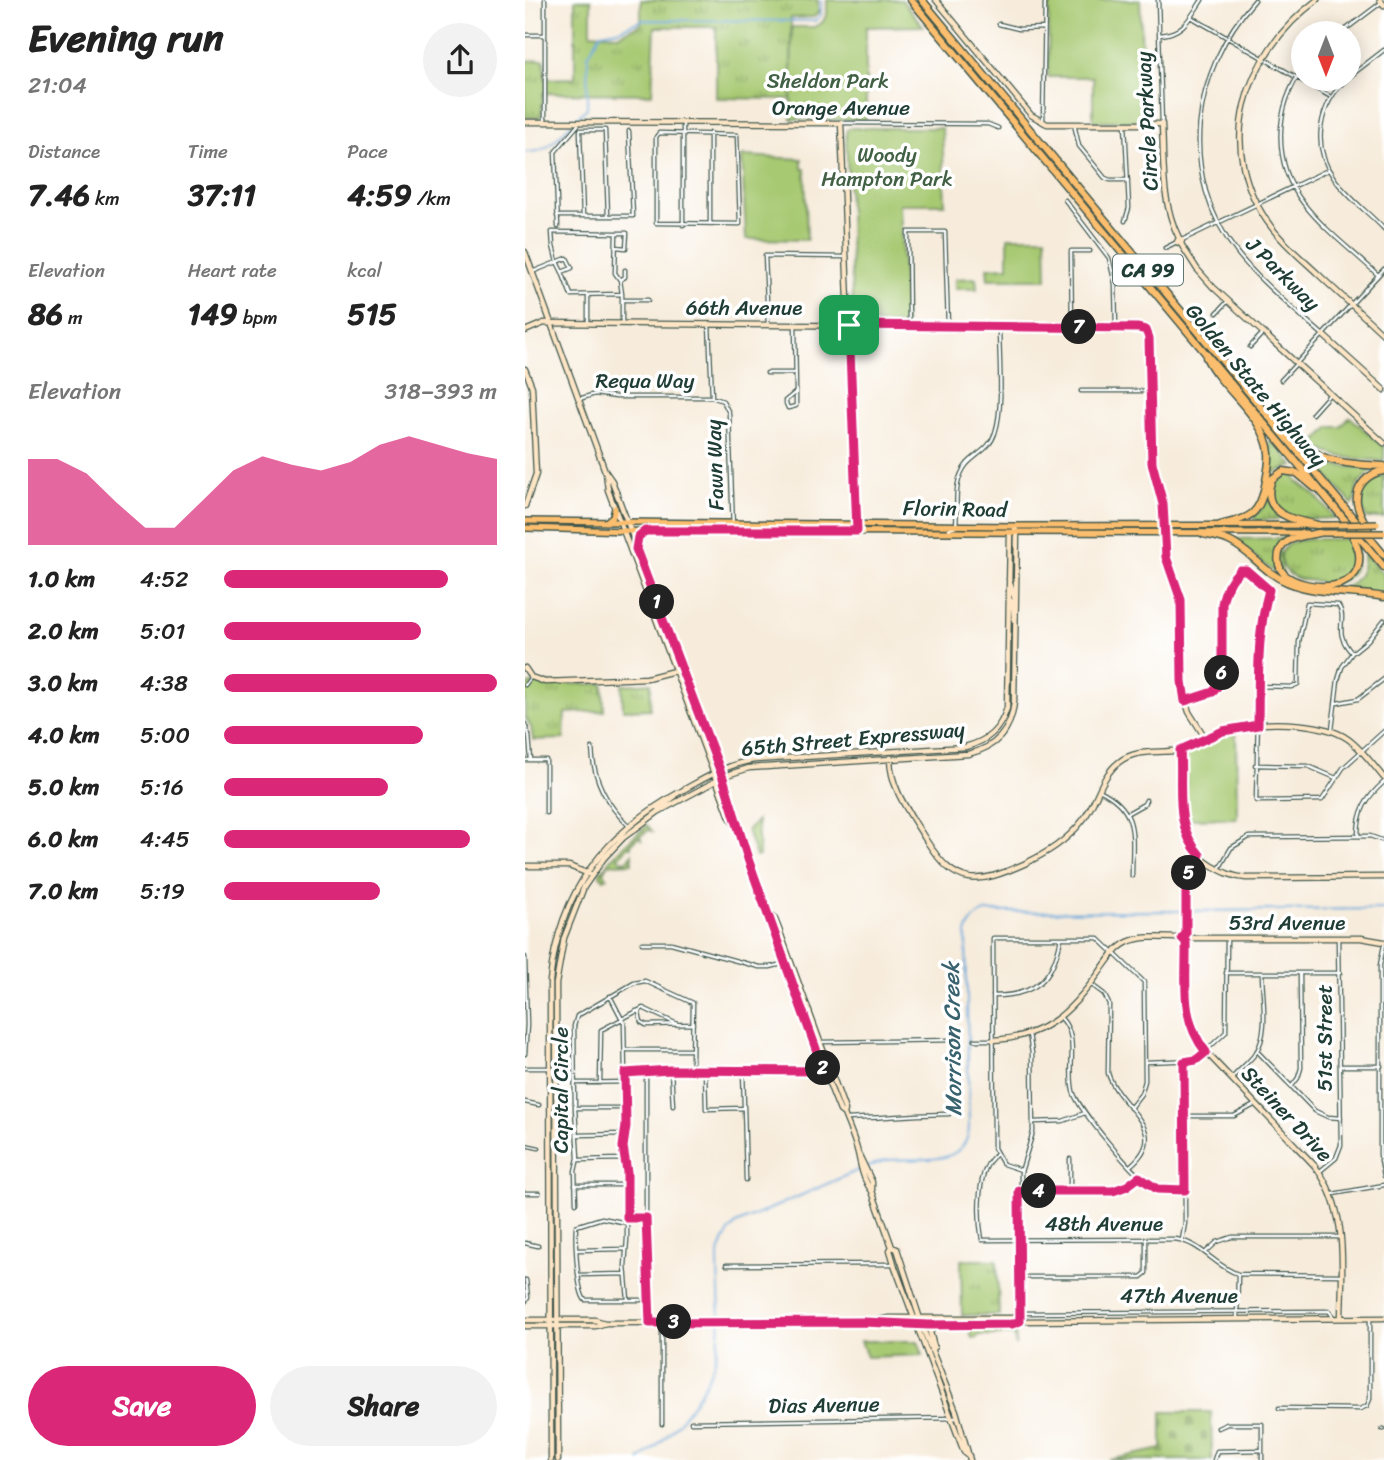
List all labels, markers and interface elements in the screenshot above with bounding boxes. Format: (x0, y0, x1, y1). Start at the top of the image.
text: Evening run (28, 5, 224, 72)
north arrow (1291, 21, 1361, 91)
map controls (1291, 21, 1361, 91)
button: share (423, 23, 497, 97)
street label: Circle Parkway (1124, 50, 1170, 192)
park label: Sheldon Park (767, 62, 889, 100)
text: 21:04 (28, 65, 87, 106)
street label: Orange Avenue (772, 89, 910, 127)
text: Distance (28, 135, 100, 168)
text: Time (188, 135, 228, 168)
text: Pace (347, 135, 388, 168)
park label: Woody Hampton Park (821, 136, 953, 198)
text: 7.46 (28, 168, 90, 222)
text: 37:11 (188, 168, 256, 222)
text: 4:59 (347, 168, 412, 222)
text: km (90, 182, 120, 215)
text: /km (412, 182, 451, 215)
street label: J Parkway (1236, 227, 1330, 321)
text: Elevation (28, 254, 105, 287)
text: Heart rate (188, 254, 277, 287)
text: kcal (347, 254, 382, 287)
road number: CA 99 (1113, 254, 1183, 286)
text: 86 (28, 287, 63, 341)
text: 149 (188, 287, 238, 341)
text: 515 (347, 287, 397, 341)
street label: 66th Avenue (686, 289, 802, 327)
street label: Golden State Highway (1176, 294, 1337, 476)
pin (819, 295, 879, 355)
text: m (63, 301, 83, 334)
text: bpm (238, 301, 278, 334)
icon: arrive (830, 306, 868, 344)
pin: 7 (1061, 310, 1097, 344)
text: 7 (1073, 310, 1084, 343)
street label: Requa Way (596, 362, 695, 400)
text: Elevation (28, 371, 121, 412)
text: 318–393 m (385, 371, 497, 412)
street label: Fawn Way (694, 419, 736, 511)
street label: Florin Road (903, 489, 1009, 529)
text: 1.0 km (28, 559, 95, 600)
text: 4:52 (140, 559, 189, 600)
pin: 1 (639, 584, 675, 620)
text: 1 (652, 585, 661, 618)
text: 2.0 km (28, 611, 99, 652)
text: 5:01 (140, 611, 185, 652)
pin: 6 (1205, 656, 1239, 690)
text: 6 (1216, 656, 1227, 689)
text: 3.0 km (28, 663, 98, 704)
text: 4:38 (140, 663, 188, 704)
street label: 65th Street Expressway (740, 710, 966, 768)
text: 4.0 km (28, 715, 100, 756)
text: 5:00 (140, 715, 190, 756)
text: 5.0 km (28, 767, 99, 808)
text: 5:16 (140, 767, 184, 808)
text: 6.0 km (28, 819, 98, 860)
text: 4:45 (140, 819, 190, 860)
pin: 5 (1171, 856, 1207, 890)
text: 5 (1183, 856, 1194, 889)
text: 7.0 km (28, 871, 98, 912)
text: 5:19 (140, 871, 185, 912)
street label: 53rd Avenue (1229, 904, 1345, 942)
water label: Morrison Creek (931, 960, 974, 1117)
street label: 51st Street (1306, 984, 1344, 1092)
street label: Capital Circle (542, 1027, 580, 1153)
pin: 2 (805, 1050, 841, 1086)
text: 2 (817, 1051, 828, 1084)
street label: Steiner Drive (1232, 1056, 1343, 1172)
pin: 4 (1021, 1174, 1057, 1208)
text: 4 (1033, 1174, 1044, 1207)
street label: 48th Avenue (1045, 1205, 1163, 1243)
street label: 47th Avenue (1120, 1277, 1238, 1315)
pin: 3 (657, 1304, 691, 1340)
text: 3 (668, 1305, 679, 1338)
button: Save (28, 1366, 256, 1446)
button: Share (270, 1366, 497, 1446)
street label: Dias Avenue (768, 1385, 880, 1425)

